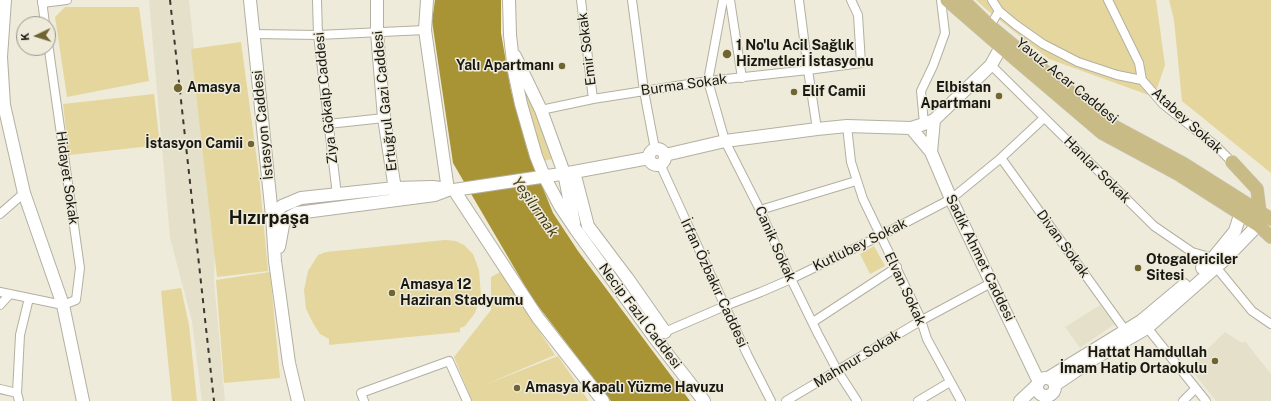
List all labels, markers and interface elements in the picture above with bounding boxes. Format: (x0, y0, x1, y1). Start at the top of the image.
street label: Emir Sokak (574, 11, 600, 87)
north arrow (16, 16, 56, 56)
street label: Ertuğrul Gazi Caddesi (369, 30, 401, 172)
street label: Ziya Gökalp Caddesi (311, 31, 341, 165)
text: K (19, 32, 31, 41)
street label: Yavuz Acar Caddesi (1012, 35, 1122, 127)
place label: 1 No'lu Acil Sağlık Hizmetleri İstasyonu (736, 38, 874, 70)
marker: 1 No'lu Acil Sağlık Hizmetleri İstasyonu (721, 48, 733, 60)
place label: Yalı Apartmanı (456, 58, 554, 74)
marker: Yalı Apartmanı (557, 61, 567, 71)
street label: İstasyon Caddesi (249, 69, 277, 181)
street label: Burma Sokak (640, 71, 728, 99)
place label: Amasya (187, 80, 240, 96)
place label: Elbistan Apartmanı (920, 80, 991, 112)
marker: Amasya (172, 82, 184, 94)
place label: Elif Camii (802, 84, 866, 100)
street label: Atabey Sokak (1148, 85, 1226, 157)
marker: Elif Camii (789, 87, 799, 97)
marker: Elbistan Apartmanı (994, 91, 1004, 101)
street label: Hidayet Sokak (52, 130, 82, 226)
street label: Hanlar Sokak (1060, 133, 1134, 207)
place label: İstasyon Camii (145, 136, 243, 152)
marker: İstasyon Camii (246, 139, 256, 149)
water label: Yeşilırmak (508, 173, 562, 241)
street label: Sadık Ahmet Caddesi (942, 192, 1018, 324)
street label: Canik Sokak (751, 204, 799, 284)
district label: Hızırpaşa (229, 207, 309, 229)
street label: Divan Sokak (1033, 207, 1093, 281)
street label: Kutlubey Sokak (810, 215, 910, 275)
street label: İrfan Özbakır Caddesi (677, 216, 751, 350)
street label: Elvan Sokak (881, 250, 929, 328)
place label: Otogalericiler Sitesi (1146, 252, 1238, 284)
street label: Necip Fazıl Caddesi (595, 260, 685, 372)
marker: Otogalericiler Sitesi (1133, 263, 1143, 273)
place label: Amasya 12 Haziran Stadyumu (400, 277, 523, 310)
marker: Amasya 12 Haziran Stadyumu (387, 288, 397, 298)
street label: Mahmur Sokak (811, 327, 903, 391)
place label: Hattat Hamdullah İmam Hatip Ortaokulu (1060, 345, 1207, 378)
marker: Hattat Hamdullah İmam Hatip Ortaokulu (1210, 356, 1220, 366)
place label: Amasya Kapalı Yüzme Havuzu (525, 380, 724, 396)
marker: Amasya Kapalı Yüzme Havuzu (512, 383, 522, 393)

